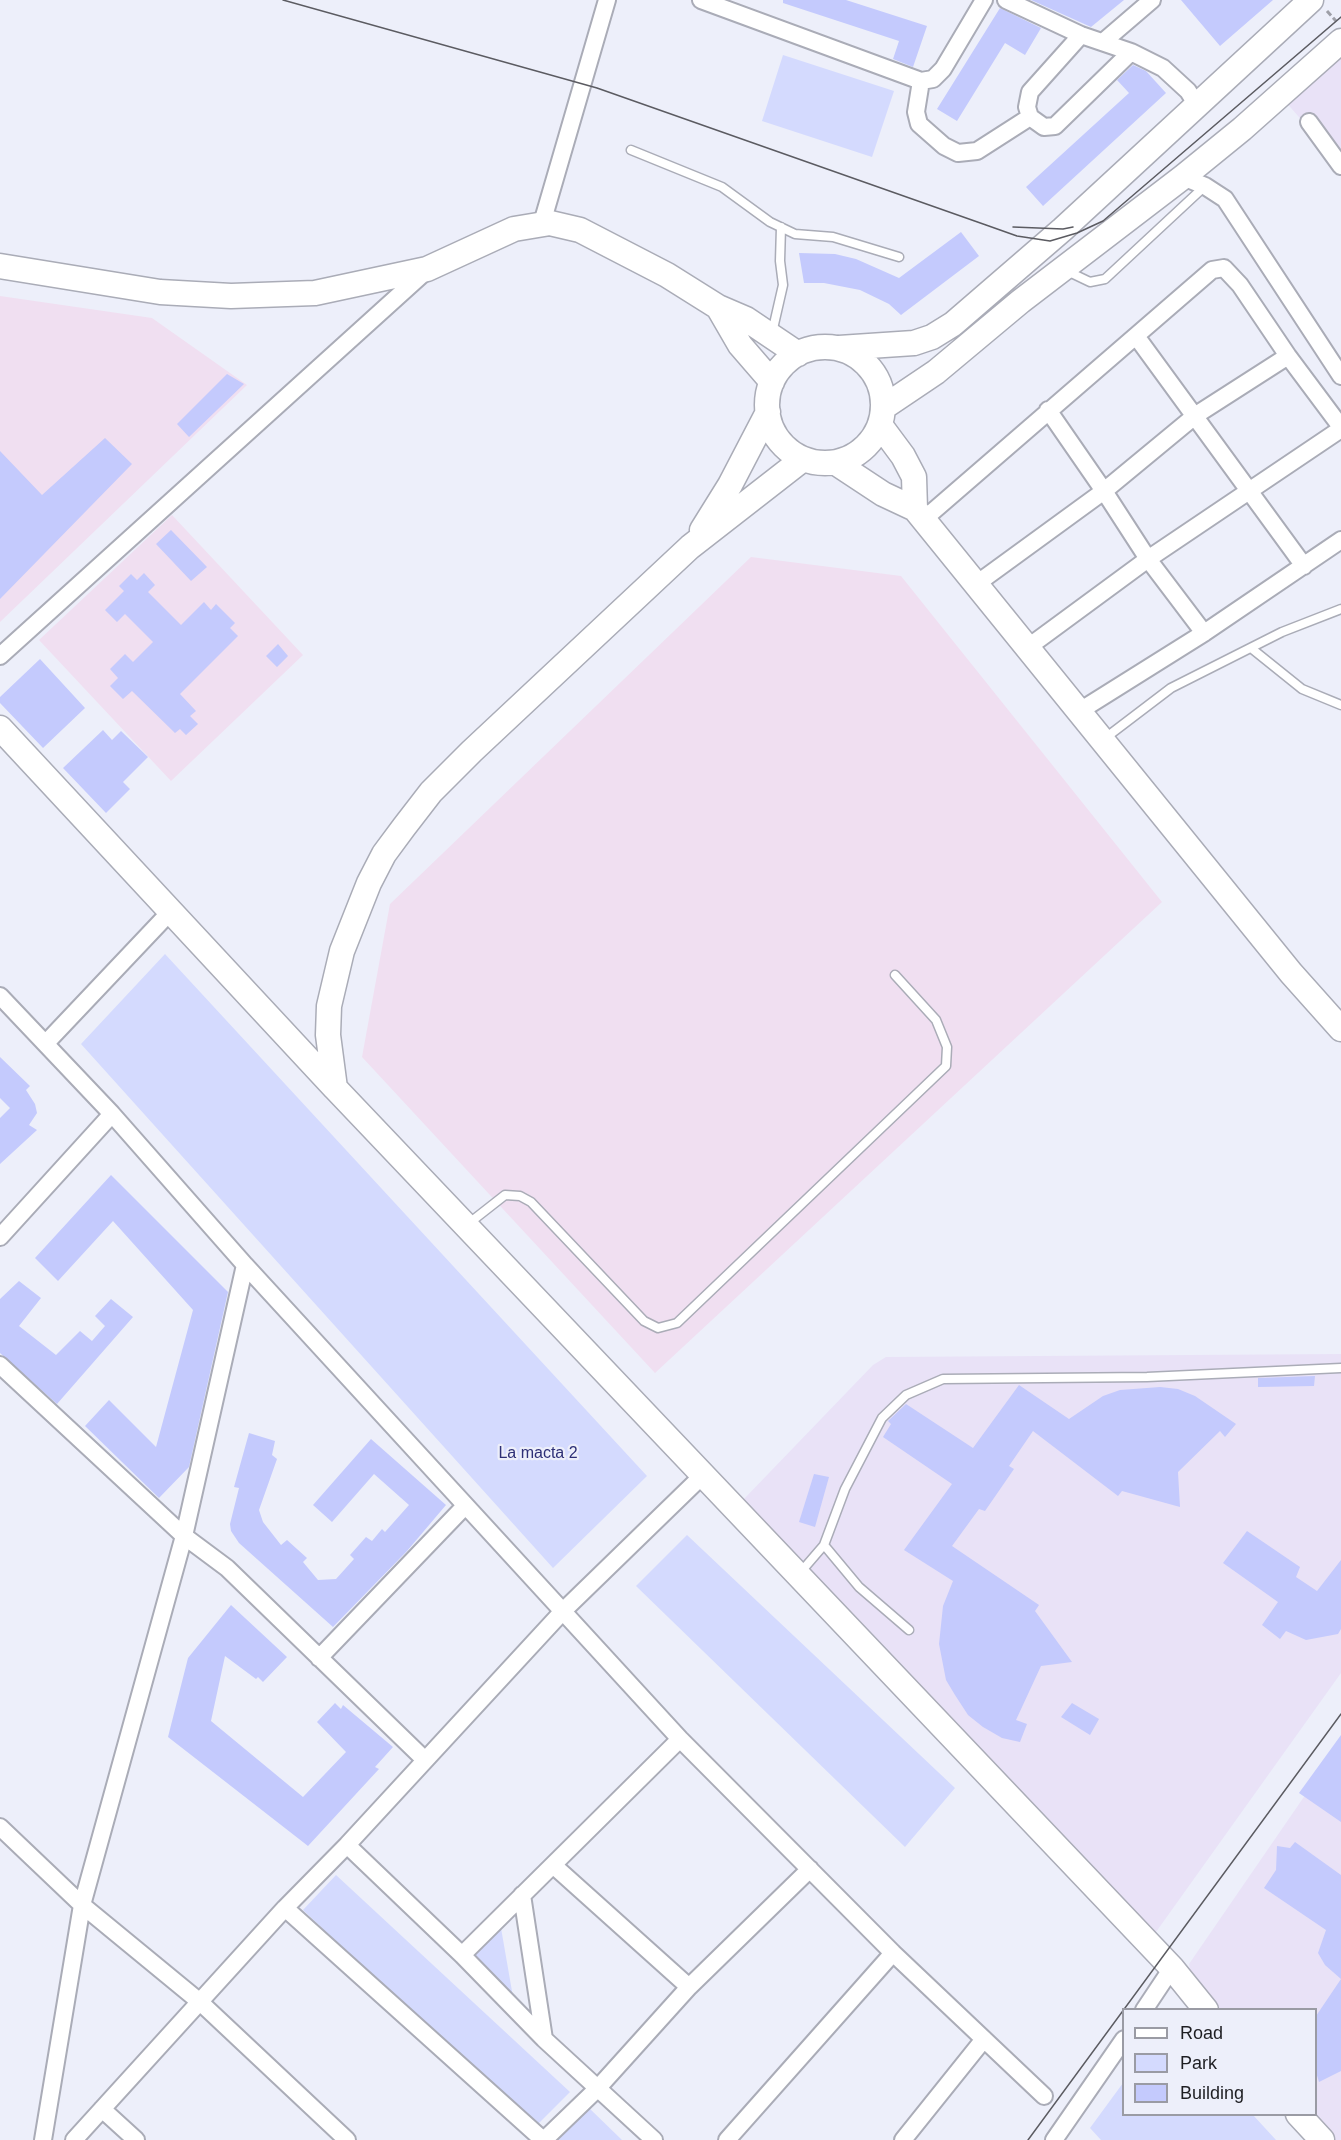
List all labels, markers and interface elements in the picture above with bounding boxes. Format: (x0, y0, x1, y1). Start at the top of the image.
park label: La macta 2 (498, 1444, 578, 1464)
legend (1122, 2008, 1317, 2116)
text: Road (1180, 2023, 1223, 2043)
text: Park (1180, 2053, 1217, 2073)
text: Building (1180, 2083, 1244, 2103)

